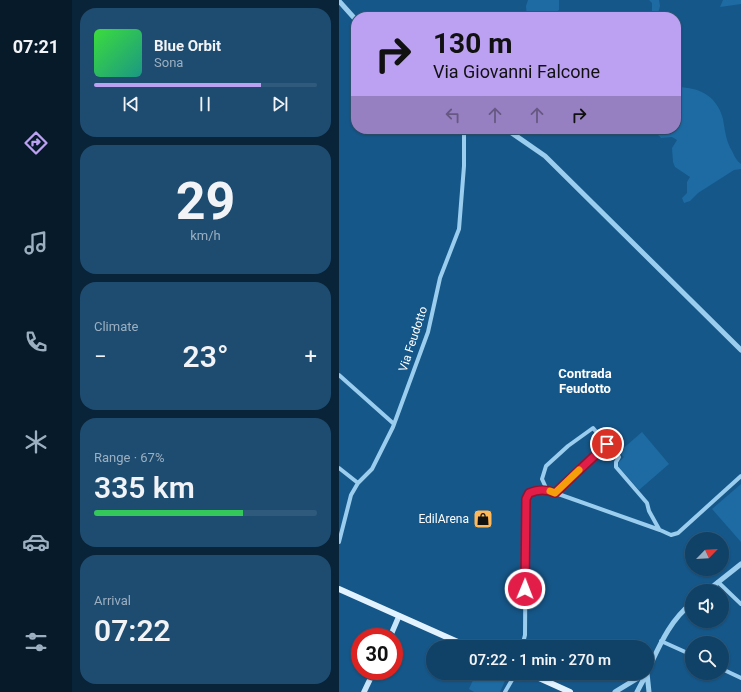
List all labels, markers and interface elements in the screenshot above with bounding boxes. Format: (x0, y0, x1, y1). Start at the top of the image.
text: 130 m (433, 27, 512, 60)
icon: right (367, 28, 419, 80)
text: 07:21 (13, 36, 59, 57)
text: Blue Orbit (154, 37, 221, 55)
text: Sona (154, 55, 183, 70)
text: Via Giovanni Falcone (433, 61, 600, 82)
icon: previous (120, 93, 142, 115)
icon: pause (194, 93, 216, 115)
icon: next (269, 93, 291, 115)
icon: left (442, 104, 464, 126)
icon: ahead (484, 104, 506, 126)
icon: ahead (526, 104, 548, 126)
icon: right (568, 104, 590, 126)
icon: directions (22, 129, 50, 157)
text: 29 (176, 171, 235, 232)
text: km/h (190, 228, 221, 243)
icon: music (22, 229, 50, 257)
street label: Via Feudotto (396, 304, 430, 373)
text: Climate (94, 319, 138, 334)
icon: phone (22, 328, 50, 356)
text: 23° (183, 339, 228, 374)
text: − (94, 344, 107, 369)
text: + (305, 344, 317, 369)
district label: Contrada Feudotto (558, 366, 612, 396)
pin (590, 427, 624, 461)
icon: climate (22, 428, 50, 456)
icon: arrive (596, 433, 618, 455)
text: Range · 67% (94, 450, 164, 465)
text: 335 km (94, 470, 195, 505)
shop icon: EdilArena (472, 508, 494, 530)
place label: EdilArena (418, 512, 469, 526)
icon: car (22, 528, 50, 556)
north arrow (685, 532, 729, 576)
map controls (685, 532, 729, 680)
position arrow (504, 568, 546, 610)
button: sound (685, 584, 729, 628)
text: Arrival (94, 593, 131, 608)
text: 07:22 (94, 613, 171, 648)
icon: filters (22, 628, 50, 656)
speed limit sign: 30 (351, 628, 403, 680)
button: search (685, 636, 729, 680)
text: 07:22 · 1 min · 270 m (469, 651, 611, 669)

